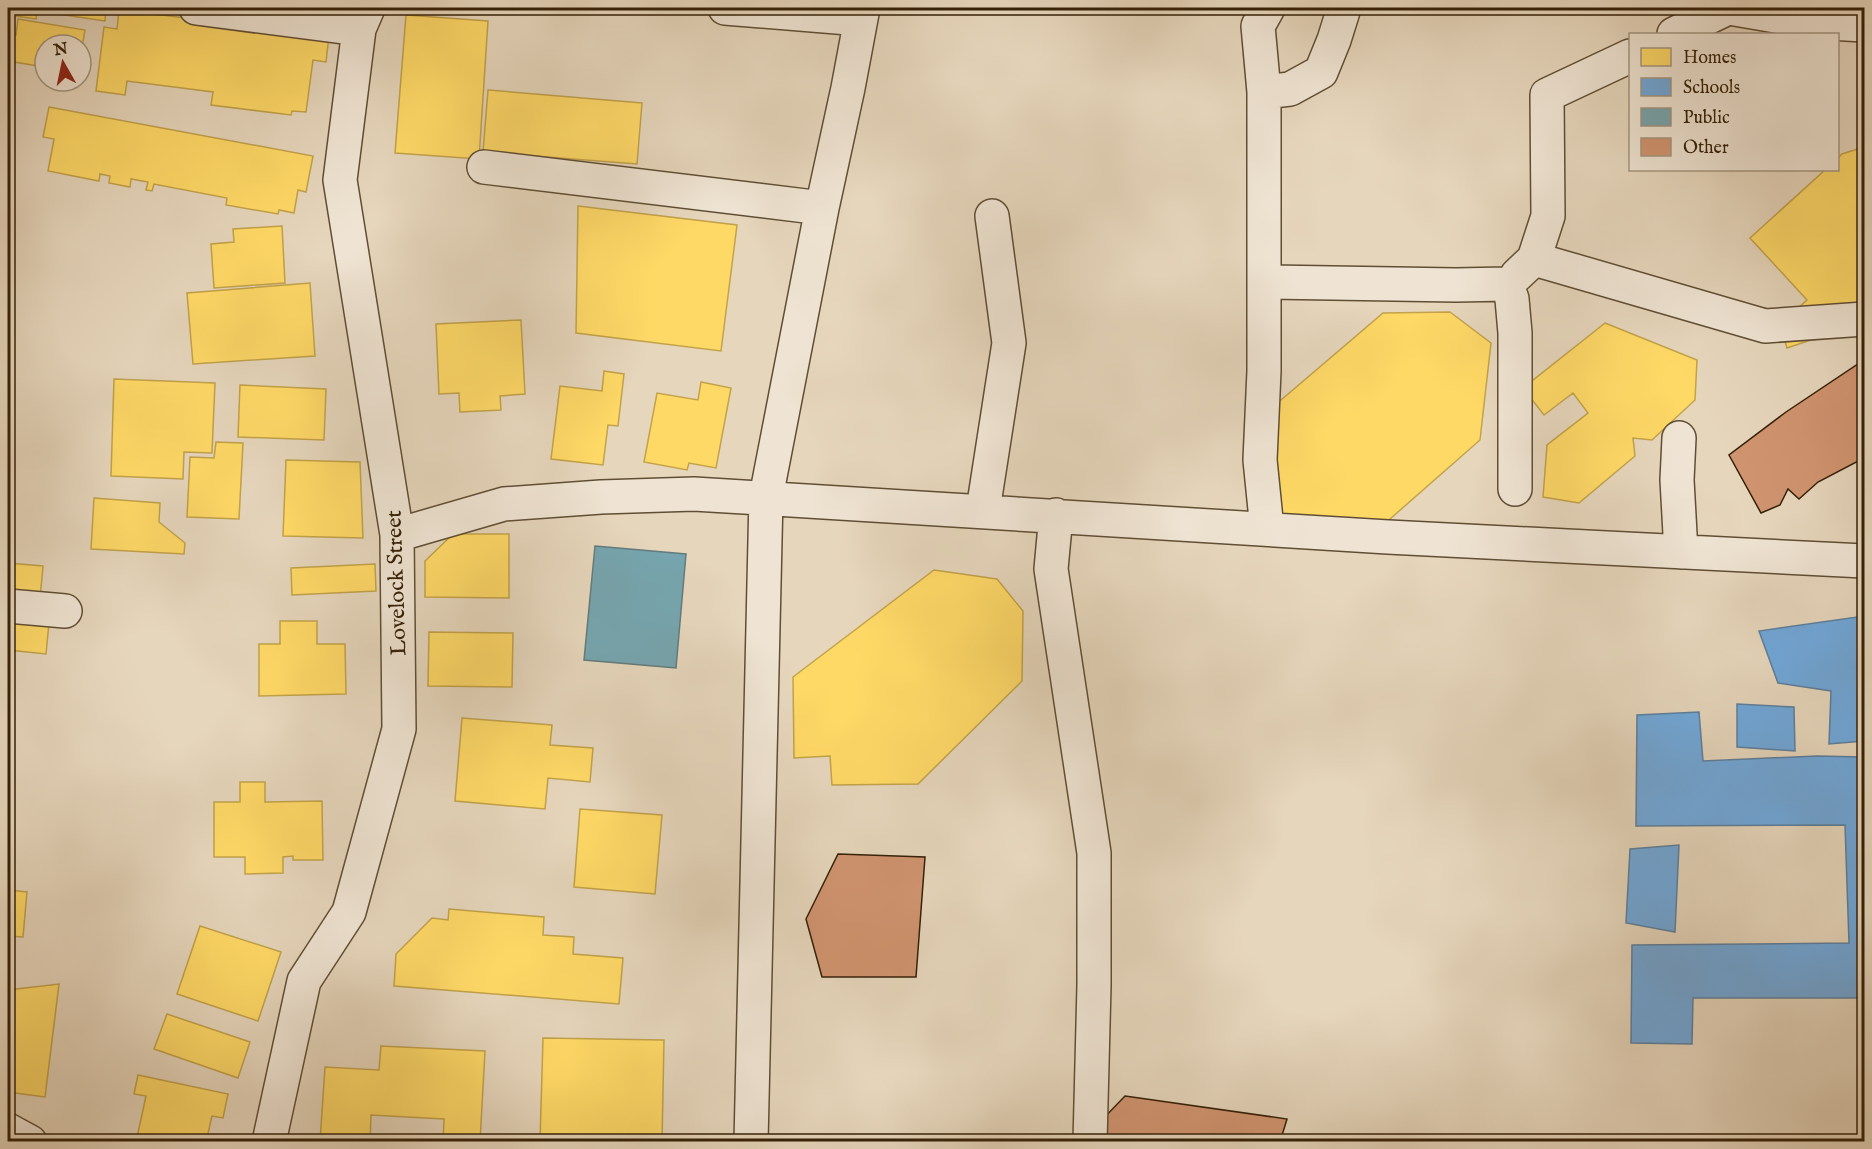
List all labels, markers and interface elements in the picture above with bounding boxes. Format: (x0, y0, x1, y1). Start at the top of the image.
north arrow (33, 33, 93, 93)
legend (1629, 33, 1839, 171)
text: N (52, 39, 70, 61)
text: Homes (1683, 47, 1736, 70)
text: Schools (1683, 77, 1740, 100)
text: Public (1683, 107, 1730, 130)
text: Other (1683, 137, 1729, 160)
street label: Lovelock Street (380, 509, 414, 656)

